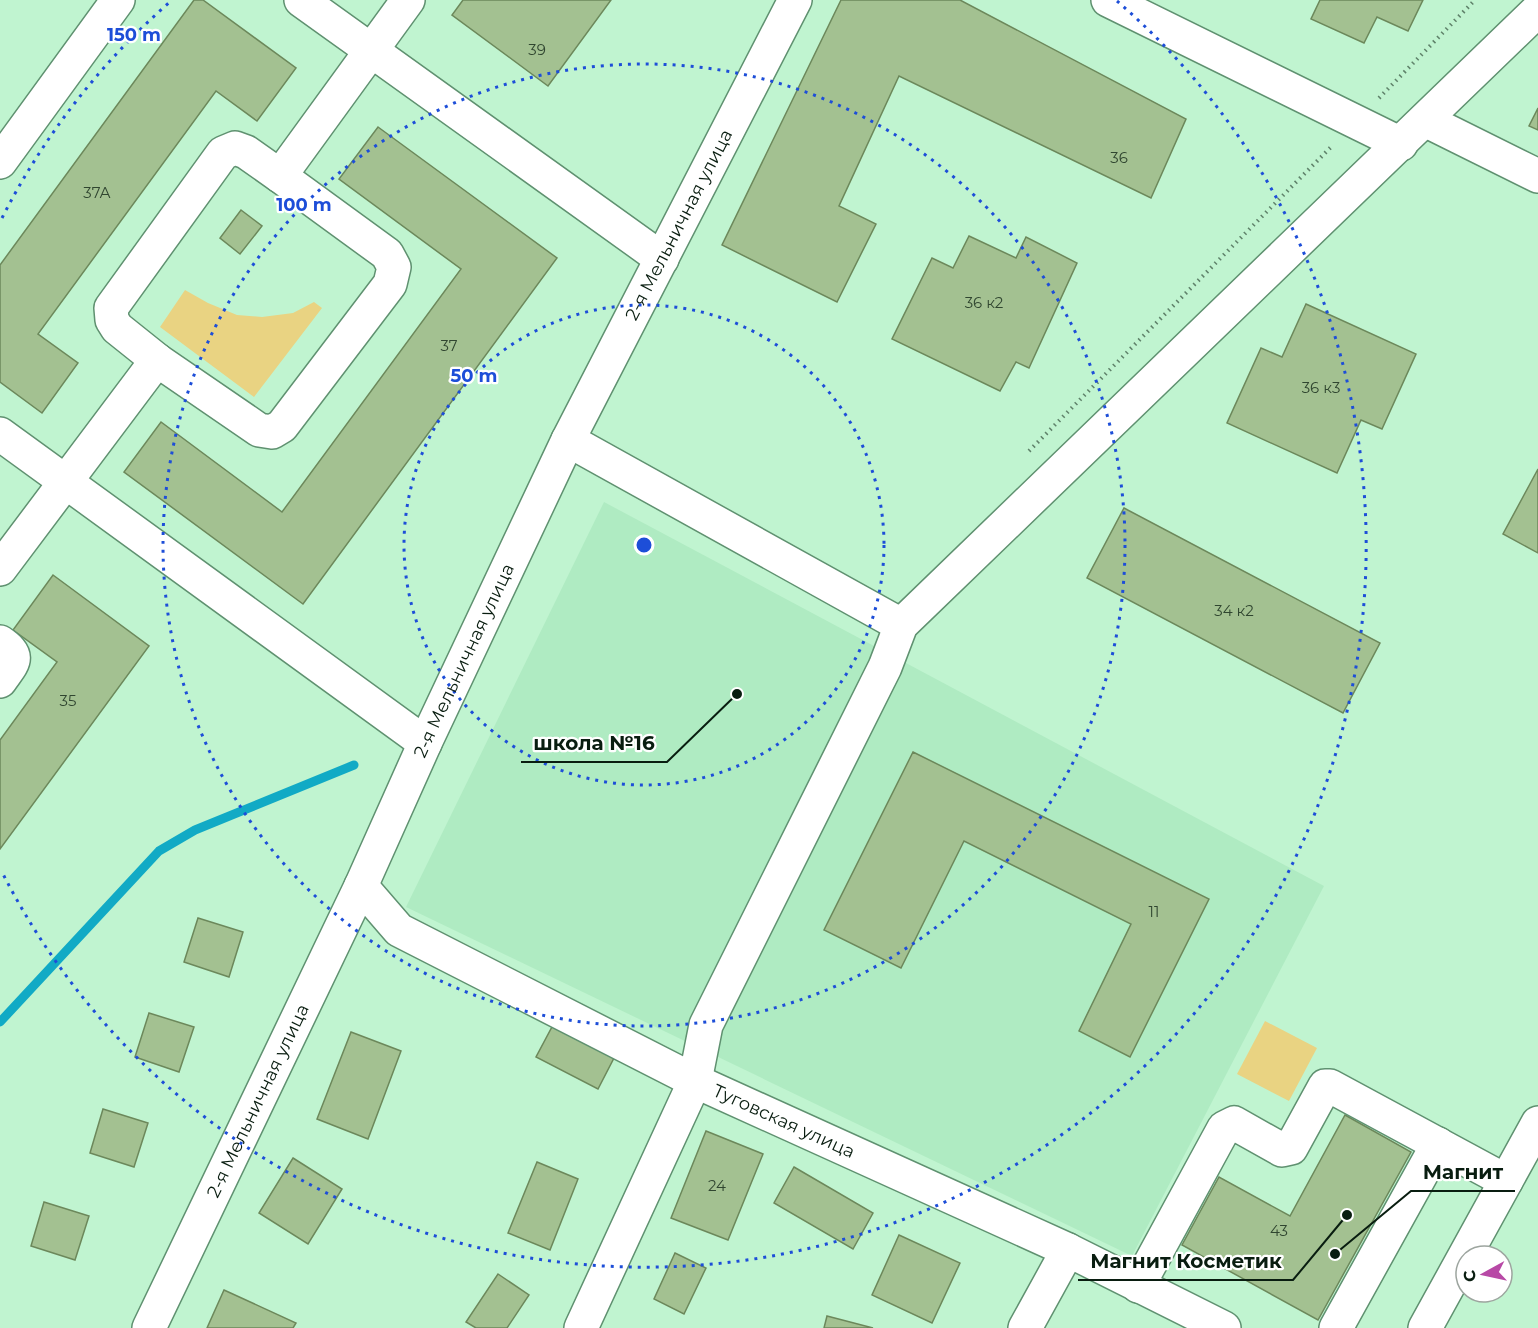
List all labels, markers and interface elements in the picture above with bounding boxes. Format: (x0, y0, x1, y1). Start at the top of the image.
text: 150 m (107, 24, 161, 46)
house number: 39 (528, 40, 546, 59)
street label: 2-я Мельничная улица (621, 126, 737, 324)
house number: 36 (1110, 148, 1128, 167)
house number: 37А (83, 183, 111, 202)
text: 100 m (276, 194, 332, 216)
house number: 36 к2 (965, 293, 1003, 312)
house number: 37 (440, 336, 458, 355)
text: 50 m (451, 365, 497, 387)
house number: 36 к3 (1302, 378, 1340, 397)
centre of rings (634, 535, 654, 555)
street label: 2-я Мельничная улица (409, 560, 519, 761)
house number: 34 к2 (1214, 601, 1254, 620)
house number: 35 (60, 691, 76, 710)
callout: школа №16 (521, 724, 667, 762)
text: школа №16 (533, 731, 655, 755)
house number: 11 (1149, 902, 1159, 921)
street label: 2-я Мельничная улица (202, 1000, 314, 1201)
street label: Туговская улица (709, 1080, 858, 1163)
callout: Магнит (1411, 1153, 1515, 1191)
text: Магнит (1423, 1160, 1503, 1184)
house number: 24 (708, 1176, 726, 1195)
house number: 43 (1270, 1221, 1288, 1240)
callout: Магнит Косметик (1078, 1242, 1293, 1280)
north arrow (1454, 1244, 1514, 1304)
text: Магнит Косметик (1090, 1249, 1282, 1273)
text: С (1459, 1269, 1480, 1283)

